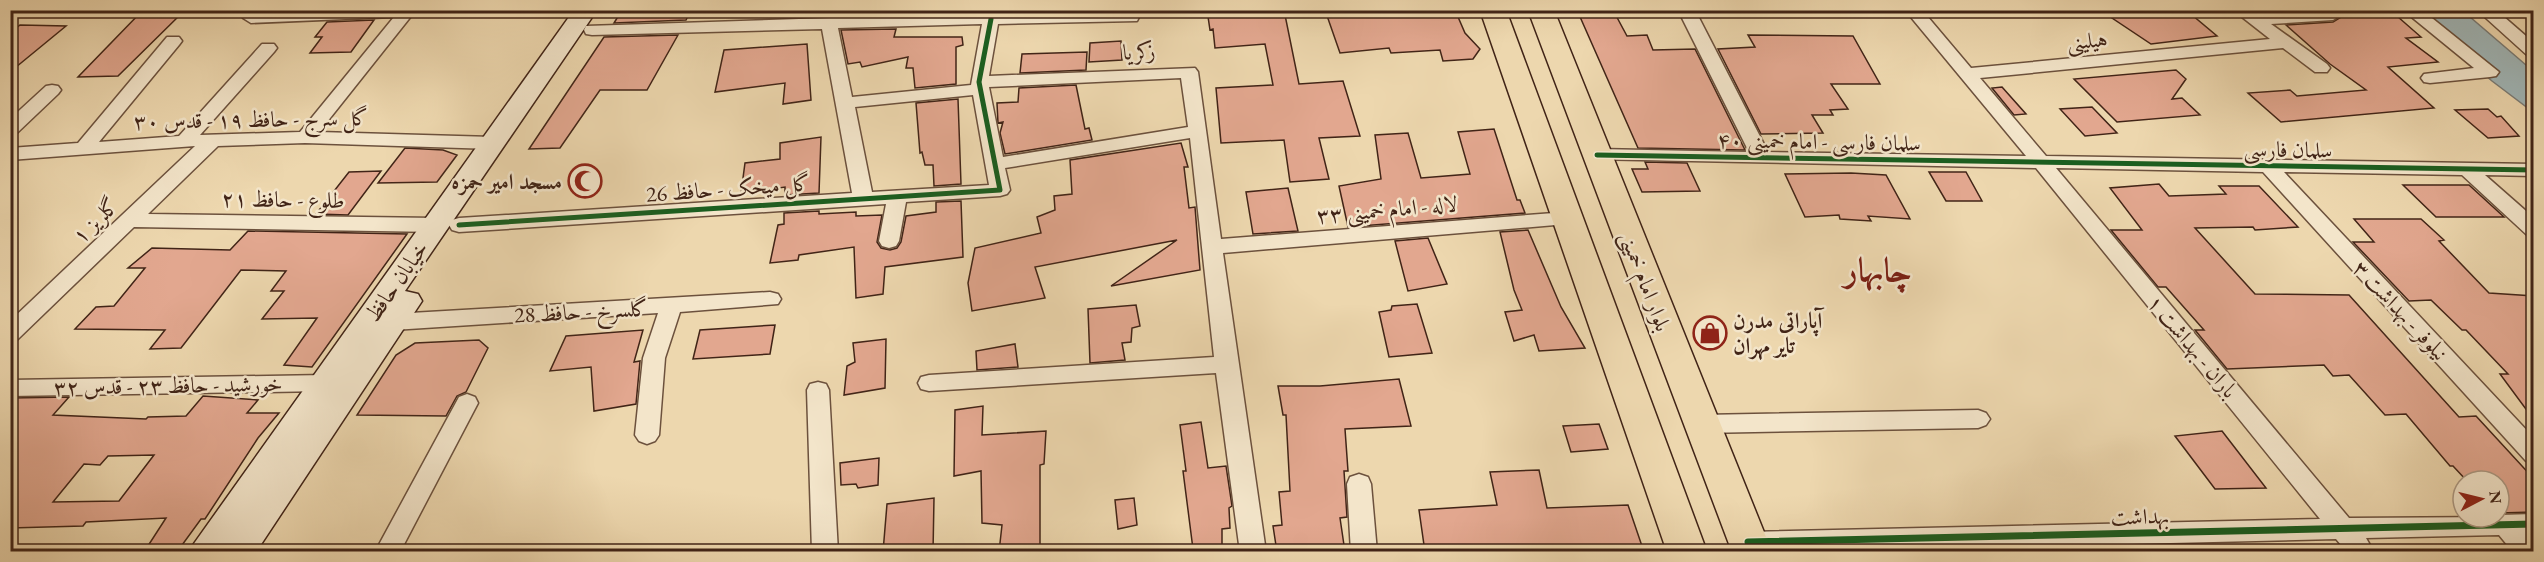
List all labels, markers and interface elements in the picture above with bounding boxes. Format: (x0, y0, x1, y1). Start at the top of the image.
street label: هیلینی (2065, 24, 2109, 58)
street label: زکریا (1122, 36, 1156, 67)
street label: گل سرج - حافظ ۱۹ - قدس ۳۰ (133, 103, 369, 141)
street label: سلمان فارسی - امام خمینی ۴۰ (1717, 125, 1921, 163)
street label: سلمان فارسی (2243, 134, 2333, 166)
mosque icon: مسجد امیر حمزه (567, 163, 603, 199)
place label: مسجد امیر حمزه (451, 167, 562, 196)
street label: گل میخک - حافظ 26 (645, 168, 811, 210)
street label: طلوع - حافظ ۲۱ (221, 184, 345, 219)
street label: لاله - امام خمینی ۳۳ (1315, 189, 1459, 235)
street label: گلریز ۱ (66, 191, 125, 250)
street label: بلوار امام خمینی (1609, 227, 1678, 337)
street label: خیابان حافظ (358, 235, 435, 327)
district label: چابهار (1840, 247, 1912, 293)
street label: نیلوفر - بهداشت ۳ (2347, 254, 2455, 367)
street label: باران - بهداشت ۱ (2141, 289, 2244, 404)
street label: گلسرخ - حافظ 28 (513, 294, 649, 334)
place label: آپاراتی مدرن تایر مهران (1733, 306, 1824, 361)
shop icon: آپاراتی مدرن تایر مهران (1692, 315, 1728, 351)
street label: خورشید - حافظ ۲۳ - قدس ۳۲ (53, 369, 283, 402)
north arrow (2451, 469, 2511, 529)
text: N (2484, 490, 2507, 505)
street label: بهداشت (2110, 501, 2170, 532)

